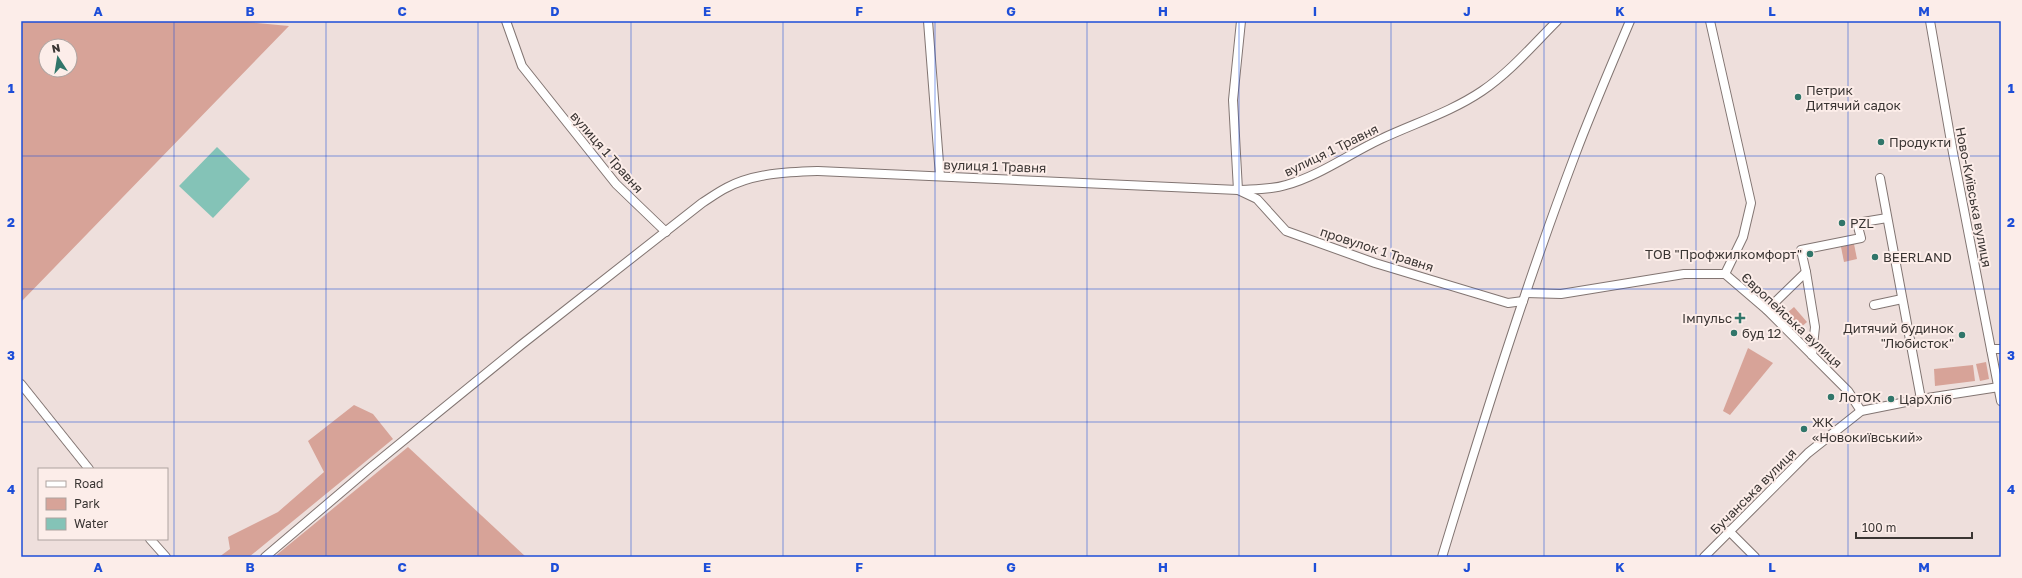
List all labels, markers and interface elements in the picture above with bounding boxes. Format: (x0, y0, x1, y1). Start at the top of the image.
text: A (93, 3, 103, 19)
text: B (245, 3, 255, 19)
text: C (397, 3, 407, 19)
text: D (550, 3, 560, 19)
text: E (703, 3, 711, 19)
text: F (855, 3, 863, 19)
text: G (1006, 3, 1016, 19)
text: H (1158, 3, 1168, 19)
text: I (1313, 3, 1317, 19)
text: J (1463, 3, 1471, 19)
text: K (1615, 3, 1625, 19)
text: L (1768, 3, 1776, 19)
text: M (1918, 3, 1930, 19)
north arrow (38, 38, 78, 78)
text: N (50, 41, 61, 55)
text: 1 (8, 80, 15, 96)
text: 1 (2008, 80, 2015, 96)
place label: Петрик Дитячий садок (1806, 82, 1901, 113)
marker: Петрик Дитячий садок (1793, 92, 1803, 102)
street label: вулиця 1 Травня (567, 108, 647, 196)
street label: вулиця 1 Травня (1281, 120, 1381, 180)
street label: Ново-Київська вулиця (1953, 125, 1995, 269)
place label: Продукти (1889, 134, 1951, 150)
marker: Продукти (1876, 137, 1886, 147)
street label: вулиця 1 Травня (943, 156, 1047, 176)
text: 2 (7, 214, 15, 230)
text: 2 (2007, 214, 2015, 230)
place label: PZL (1850, 215, 1874, 231)
marker: PZL (1837, 218, 1847, 228)
street label: провулок 1 Травня (1318, 223, 1436, 275)
place label: ТОВ "Профжилкомфорт" (1645, 246, 1802, 262)
marker: ТОВ "Профжилкомфорт" (1805, 249, 1815, 259)
place label: BEERLAND (1883, 249, 1952, 265)
marker: BEERLAND (1870, 252, 1880, 262)
street label: Європейська вулиця (1738, 269, 1846, 371)
place label: Імпульс (1682, 310, 1732, 326)
marker: Імпульс (1735, 313, 1745, 323)
place label: Дитячий будинок "Любисток" (1843, 320, 1955, 351)
place label: буд 12 (1742, 325, 1781, 341)
marker: буд 12 (1729, 328, 1739, 338)
marker: Дитячий будинок "Любисток" (1957, 330, 1967, 340)
text: 3 (7, 347, 15, 363)
text: 3 (2007, 347, 2015, 363)
place label: ЛотОК (1839, 389, 1881, 405)
place label: ЦарХліб (1899, 391, 1952, 407)
marker: ЛотОК (1826, 392, 1836, 402)
marker: ЦарХліб (1886, 394, 1896, 404)
place label: ЖК «Новокиївський» (1812, 414, 1923, 445)
marker: ЖК «Новокиївський» (1799, 424, 1809, 434)
street label: Бучанська вулиця (1707, 445, 1799, 537)
legend (38, 468, 168, 540)
text: Road (74, 476, 103, 491)
text: 4 (7, 481, 15, 497)
text: 4 (2007, 481, 2015, 497)
text: Park (74, 496, 100, 511)
scale bar (1856, 514, 1972, 540)
text: Water (74, 516, 108, 531)
text: 100 m (1862, 520, 1896, 535)
text: A (93, 559, 103, 575)
text: B (245, 559, 255, 575)
text: C (397, 559, 407, 575)
text: D (550, 559, 560, 575)
text: E (703, 559, 711, 575)
text: F (855, 559, 863, 575)
text: G (1006, 559, 1016, 575)
text: H (1158, 559, 1168, 575)
text: I (1313, 559, 1317, 575)
text: J (1463, 559, 1471, 575)
text: K (1615, 559, 1625, 575)
text: L (1768, 559, 1776, 575)
text: M (1918, 559, 1930, 575)

